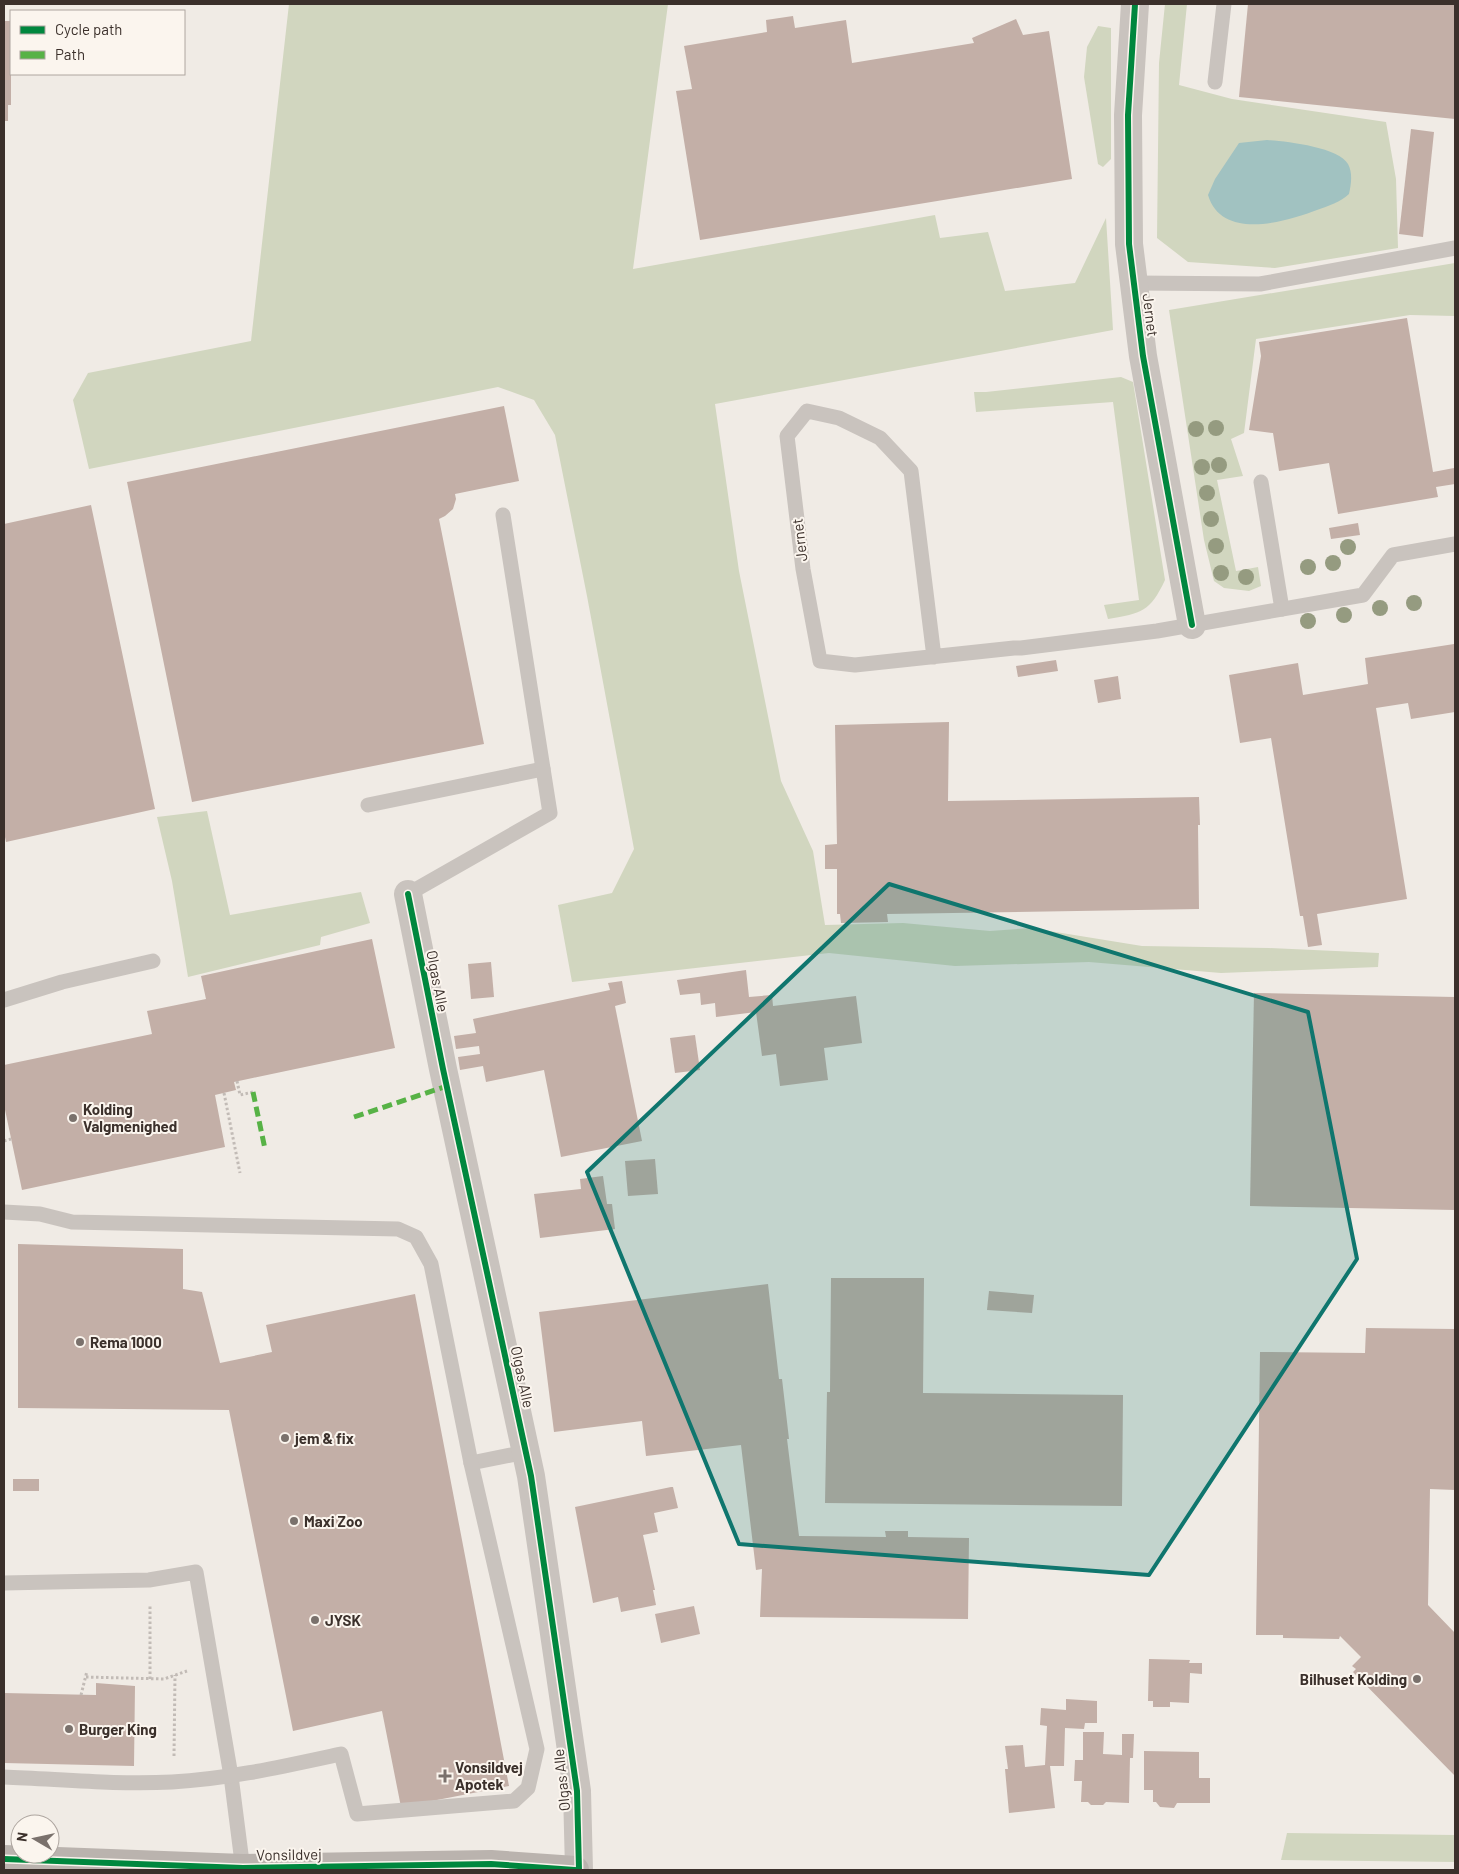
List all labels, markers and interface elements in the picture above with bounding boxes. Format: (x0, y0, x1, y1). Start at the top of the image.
legend (10, 10, 185, 75)
text: Cycle path (55, 20, 122, 38)
text: Path (55, 45, 85, 63)
street label: Jernet (1139, 292, 1163, 338)
street label: Jernet (787, 517, 811, 563)
street label: Olgas Alle (423, 949, 453, 1013)
place label: Kolding Valgmenighed (83, 1100, 177, 1135)
marker: Kolding Valgmenighed (67, 1112, 79, 1124)
place label: Rema 1000 (90, 1333, 162, 1351)
marker: Rema 1000 (74, 1336, 86, 1348)
street label: Olgas Alle (508, 1344, 538, 1410)
place label: jem & fix (294, 1429, 354, 1447)
marker: jem & fix (279, 1432, 291, 1444)
place label: Maxi Zoo (304, 1512, 363, 1530)
marker: Maxi Zoo (288, 1515, 300, 1527)
place label: JYSK (325, 1611, 361, 1629)
marker: JYSK (309, 1614, 321, 1626)
place label: Bilhuset Kolding (1300, 1670, 1407, 1688)
marker: Bilhuset Kolding (1411, 1673, 1423, 1685)
place label: Burger King (79, 1720, 157, 1738)
marker: Burger King (63, 1723, 75, 1735)
street label: Olgas Alle (549, 1748, 573, 1812)
place label: Vonsildvej Apotek (455, 1758, 523, 1793)
marker: Vonsildvej Apotek (439, 1770, 451, 1782)
north arrow (10, 1814, 60, 1864)
text: N (13, 1831, 31, 1843)
street label: Vonsildvej (256, 1844, 322, 1864)

